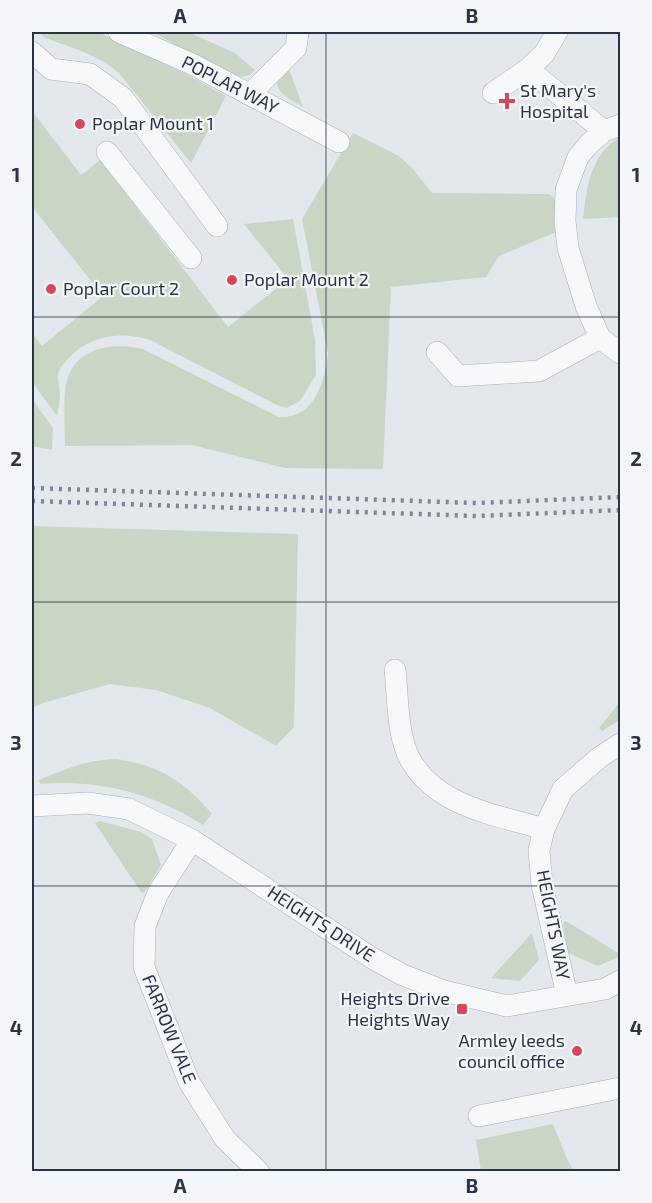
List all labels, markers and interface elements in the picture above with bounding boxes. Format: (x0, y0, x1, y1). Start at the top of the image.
text: A (173, 3, 187, 27)
text: B (466, 3, 478, 27)
street label: POPLAR WAY (178, 50, 283, 118)
place label: St Mary's Hospital (520, 79, 596, 122)
marker: St Mary's Hospital (498, 92, 516, 110)
place label: Poplar Mount 1 (92, 112, 214, 134)
marker: Poplar Mount 1 (73, 117, 87, 131)
text: 1 (12, 162, 20, 186)
text: 1 (632, 162, 640, 186)
place label: Poplar Mount 2 (244, 268, 369, 290)
marker: Poplar Mount 2 (225, 273, 239, 287)
place label: Poplar Court 2 (63, 277, 179, 299)
marker: Poplar Court 2 (44, 282, 58, 296)
text: 2 (10, 446, 22, 470)
text: 2 (630, 446, 642, 470)
text: 3 (10, 730, 22, 754)
text: 3 (630, 730, 642, 754)
street label: HEIGHTS WAY (533, 868, 576, 982)
street label: HEIGHTS DRIVE (264, 880, 379, 966)
street label: FARROW VALE (138, 971, 202, 1086)
place label: Heights Drive Heights Way (341, 987, 450, 1030)
marker: Heights Drive Heights Way (455, 1002, 469, 1016)
text: 4 (10, 1015, 23, 1039)
text: 4 (630, 1015, 643, 1039)
place label: Armley leeds council office (458, 1029, 565, 1072)
marker: Armley leeds council office (570, 1044, 584, 1058)
text: A (173, 1173, 187, 1197)
text: B (466, 1173, 478, 1197)

